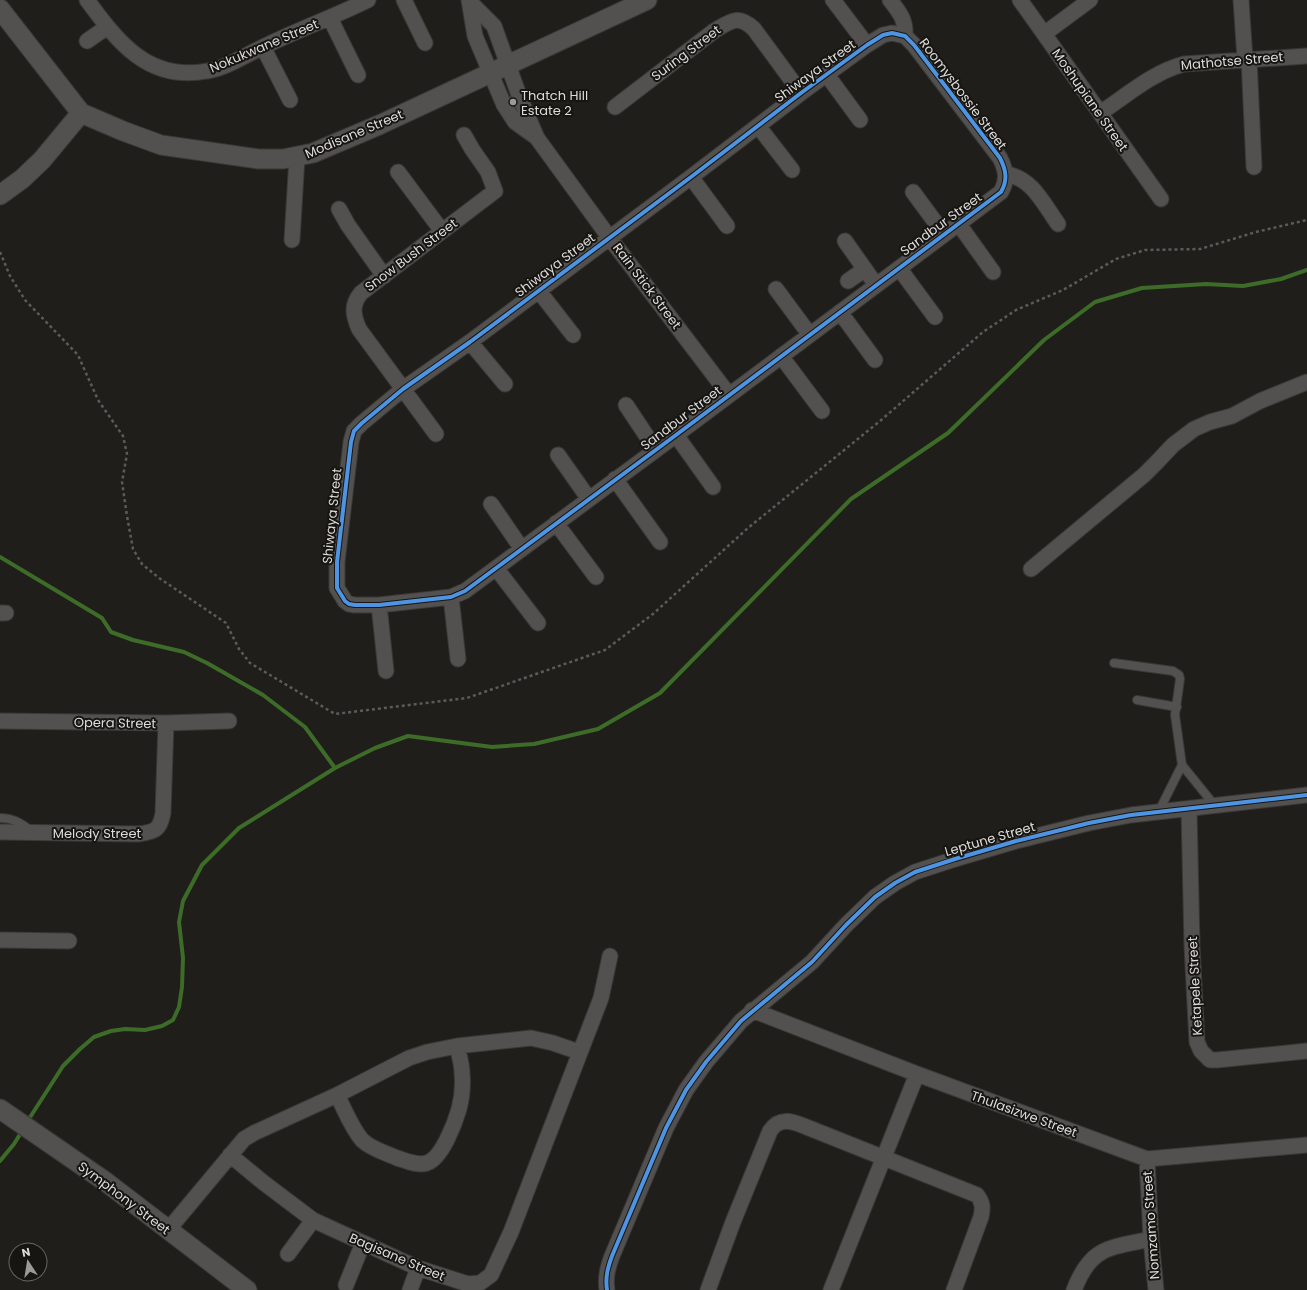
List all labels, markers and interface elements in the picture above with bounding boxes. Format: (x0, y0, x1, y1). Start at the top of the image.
street label: Nokukwane Street (207, 14, 322, 78)
street label: Suring Street (647, 20, 725, 85)
street label: Roomysbossie Street (915, 34, 1012, 154)
street label: Shiwaya Street (770, 35, 860, 107)
street label: Moshupiane Street (1047, 45, 1133, 155)
street label: Mathotse Street (1180, 47, 1284, 75)
place label: Thatch Hill Estate 2 (521, 86, 588, 120)
marker: Thatch Hill Estate 2 (508, 97, 518, 107)
street label: Modisane Street (302, 105, 406, 163)
street label: Sandbur Street (896, 188, 986, 260)
street label: Snow Bush Street (361, 214, 461, 296)
street label: Shiwaya Street (511, 228, 599, 302)
street label: Rain Stick Street (608, 239, 686, 333)
street label: Sandbur Street (637, 381, 726, 455)
street label: Shiwaya Street (318, 467, 347, 565)
street label: Opera Street (74, 713, 157, 733)
street label: Leptune Street (942, 817, 1038, 861)
street label: Melody Street (53, 824, 141, 843)
street label: Ketapele Street (1183, 936, 1207, 1036)
street label: Thulasizwe Street (968, 1086, 1080, 1142)
street label: Symphony Street (74, 1157, 174, 1239)
street label: Nomzamo Street (1138, 1170, 1164, 1280)
street label: Bagisane Street (346, 1228, 448, 1286)
north arrow (8, 1242, 48, 1282)
text: N (20, 1244, 32, 1261)

